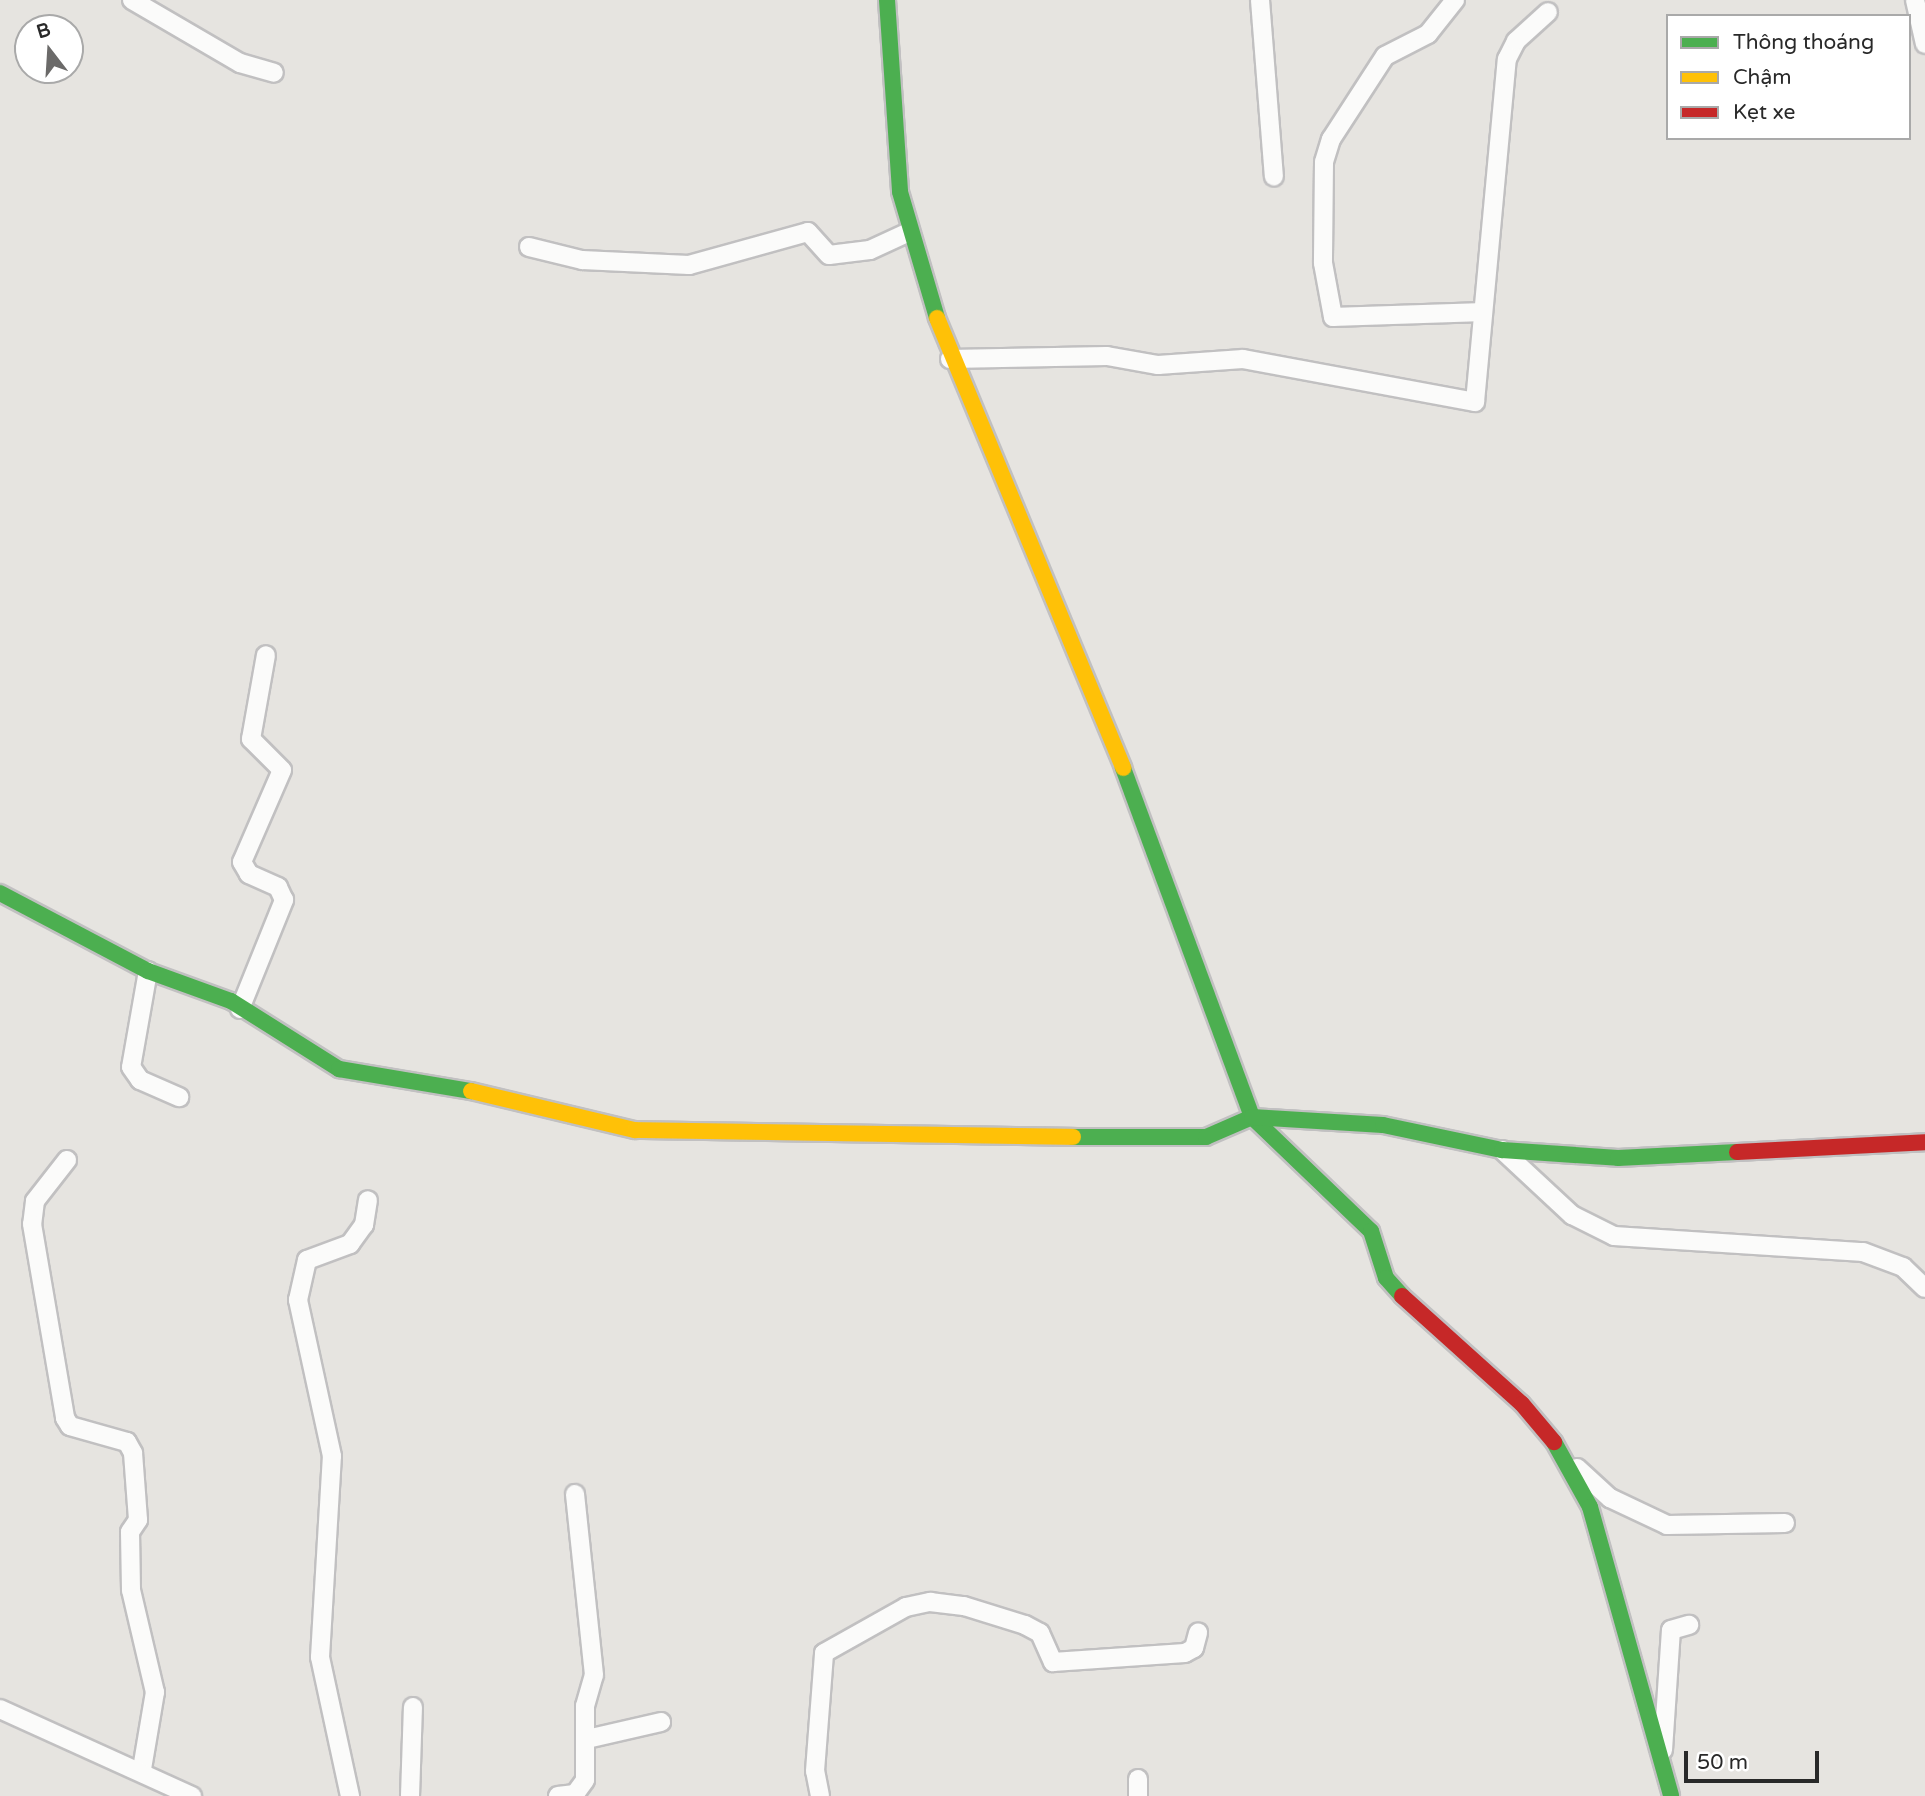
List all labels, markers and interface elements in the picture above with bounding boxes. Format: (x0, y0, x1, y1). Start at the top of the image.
north arrow (14, 14, 84, 84)
legend (1666, 14, 1911, 140)
text: B (34, 18, 53, 43)
text: Thông thoáng (1733, 30, 1874, 55)
text: Chậm (1733, 65, 1791, 90)
text: Kẹt xe (1733, 100, 1795, 125)
scale bar (1687, 1736, 1822, 1780)
text: 50 m (1697, 1750, 1748, 1775)

